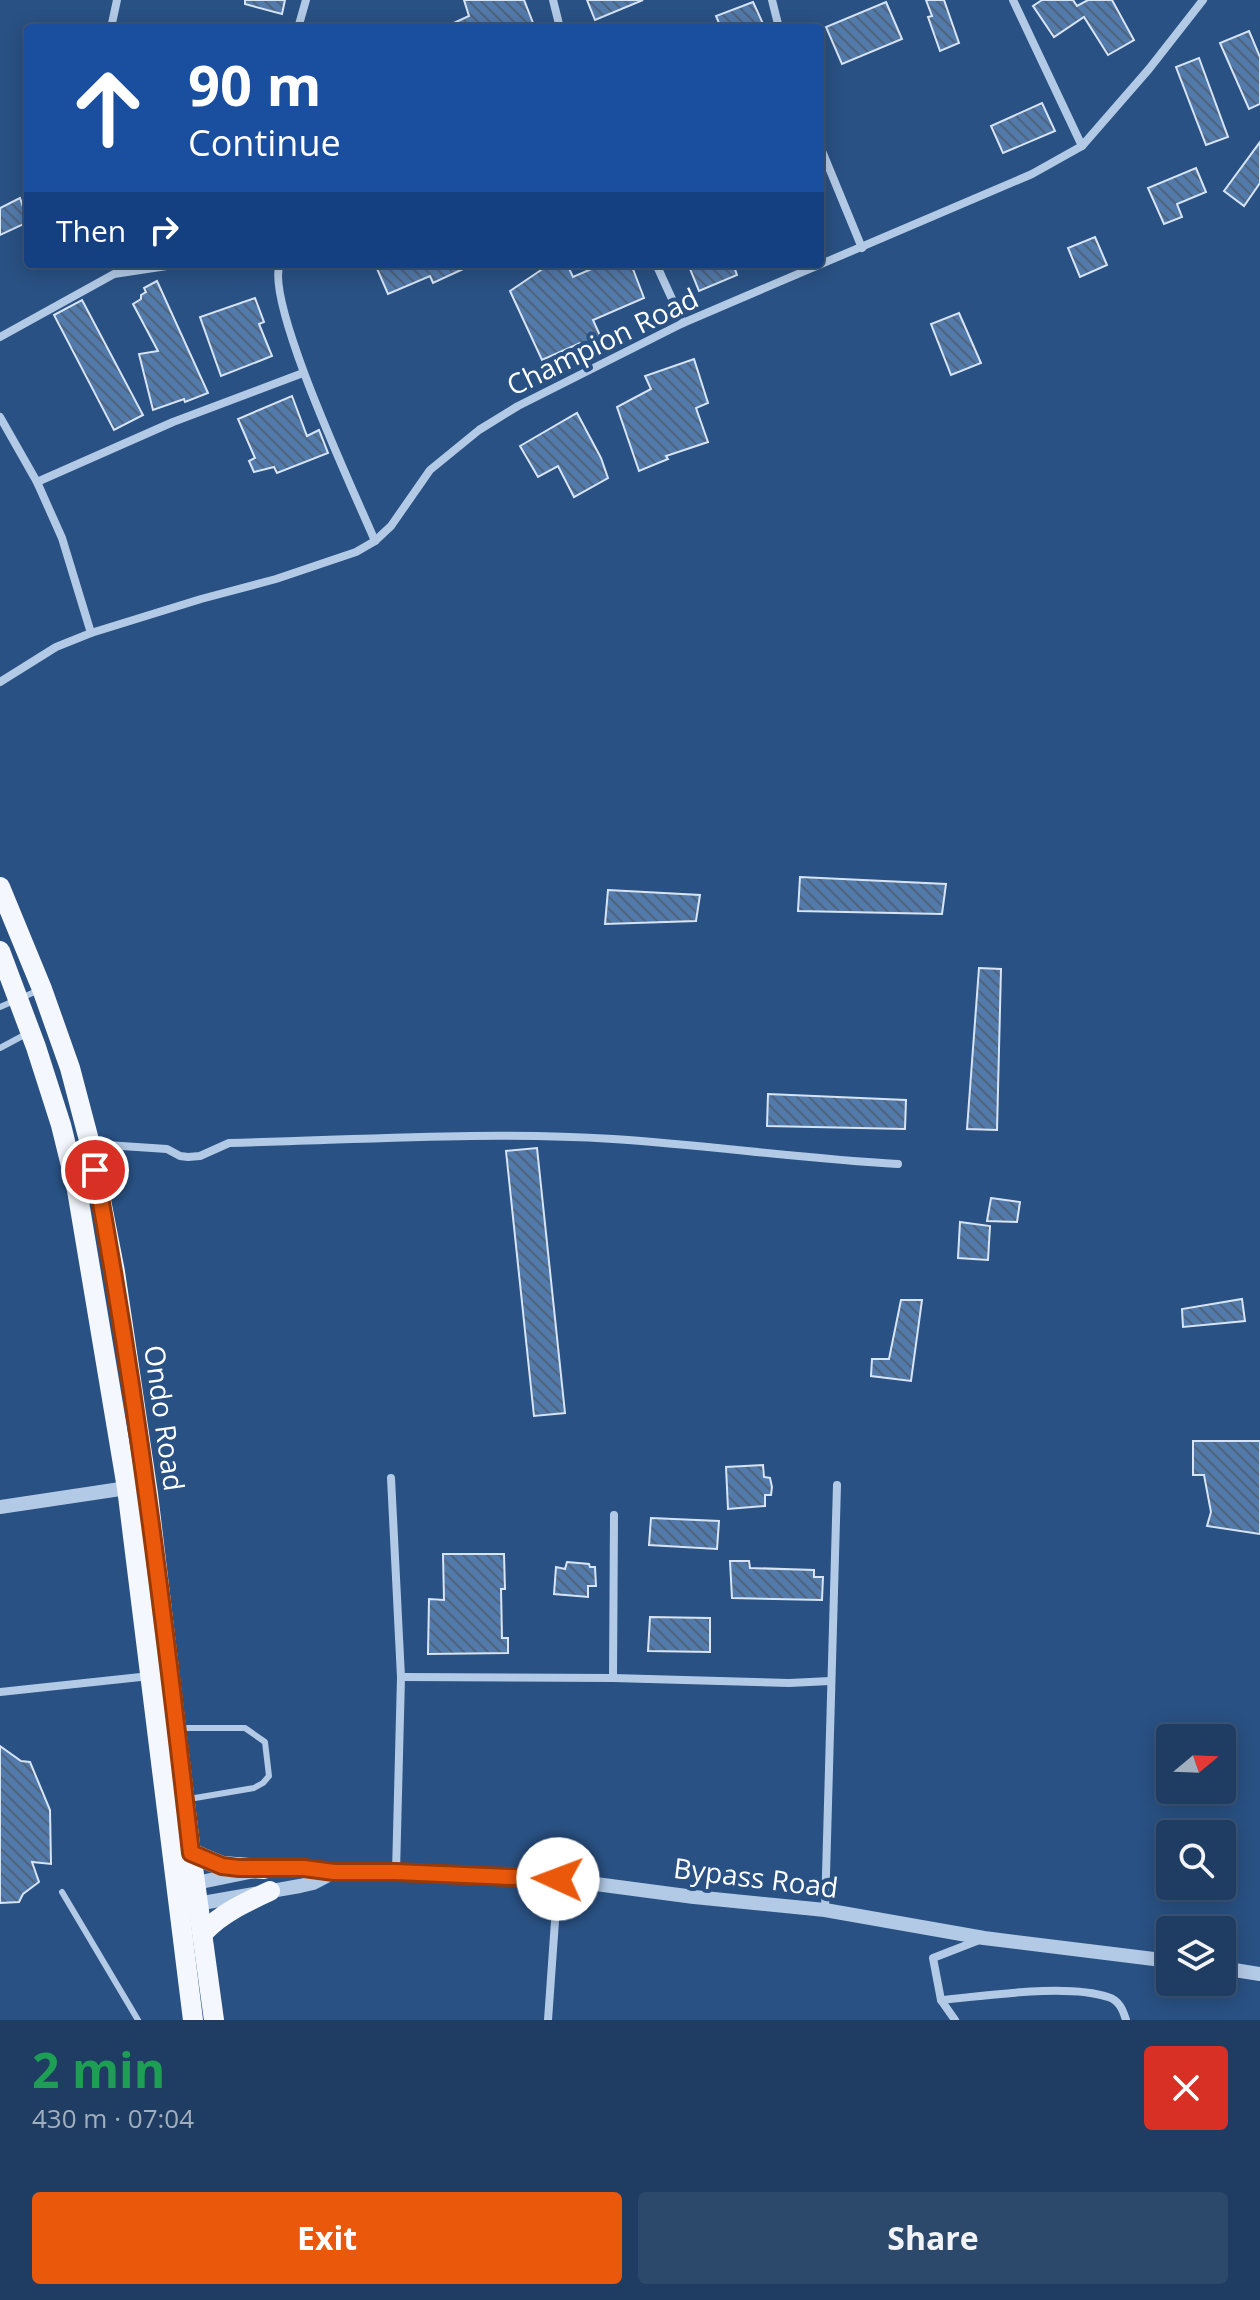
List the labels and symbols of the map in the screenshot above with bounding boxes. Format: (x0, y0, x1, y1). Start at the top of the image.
street label: Champion Road (500, 278, 704, 404)
pin (61, 1136, 129, 1204)
street label: Ondo Road (136, 1343, 194, 1493)
north arrow (1156, 1724, 1236, 1804)
position arrow (516, 1837, 600, 1921)
street label: Bypass Road (672, 1848, 840, 1906)

